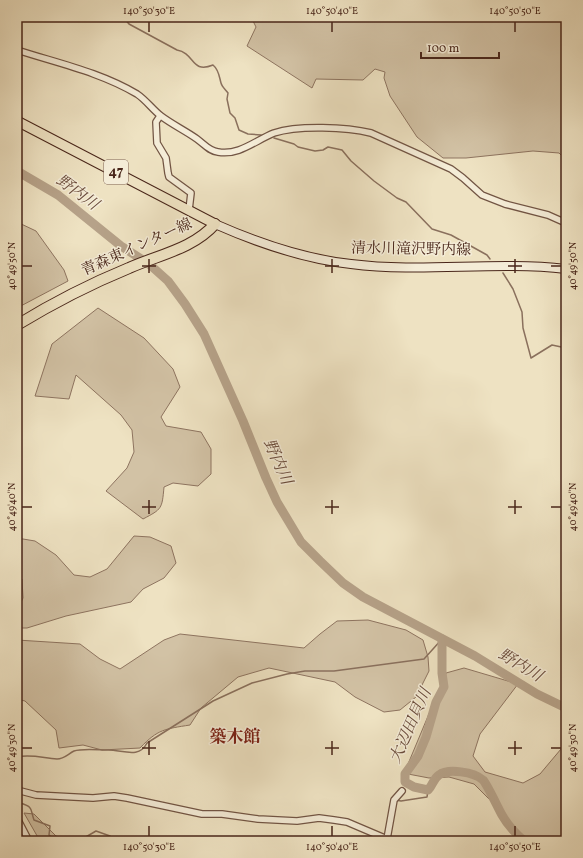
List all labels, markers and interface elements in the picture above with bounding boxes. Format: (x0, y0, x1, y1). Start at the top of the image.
text: 140°50'30"E (123, 4, 175, 18)
text: 140°50'40"E (306, 4, 358, 18)
text: 140°50'50"E (489, 4, 541, 18)
scale bar (421, 34, 499, 60)
text: 100 m (427, 41, 460, 57)
road number: 47 (104, 160, 128, 184)
water label: 野内川 (51, 170, 104, 217)
street label: 青森東インター線 (78, 214, 196, 282)
street label: 清水川滝沢野内線 (351, 238, 471, 262)
text: 40°49'50"N (5, 241, 19, 290)
text: 40°49'50"N (566, 241, 580, 290)
water label: 野内川 (257, 436, 298, 490)
text: 40°49'40"N (5, 482, 19, 531)
text: 40°49'40"N (566, 482, 580, 531)
water label: 野内川 (494, 644, 548, 689)
water label: 大辺田貝川 (385, 683, 438, 767)
text: 40°49'30"N (5, 723, 19, 772)
text: 40°49'30"N (566, 723, 580, 772)
district label: 築木館 (210, 726, 261, 749)
text: 140°50'30"E (123, 840, 175, 854)
text: 140°50'40"E (306, 840, 358, 854)
text: 140°50'50"E (489, 840, 541, 854)

